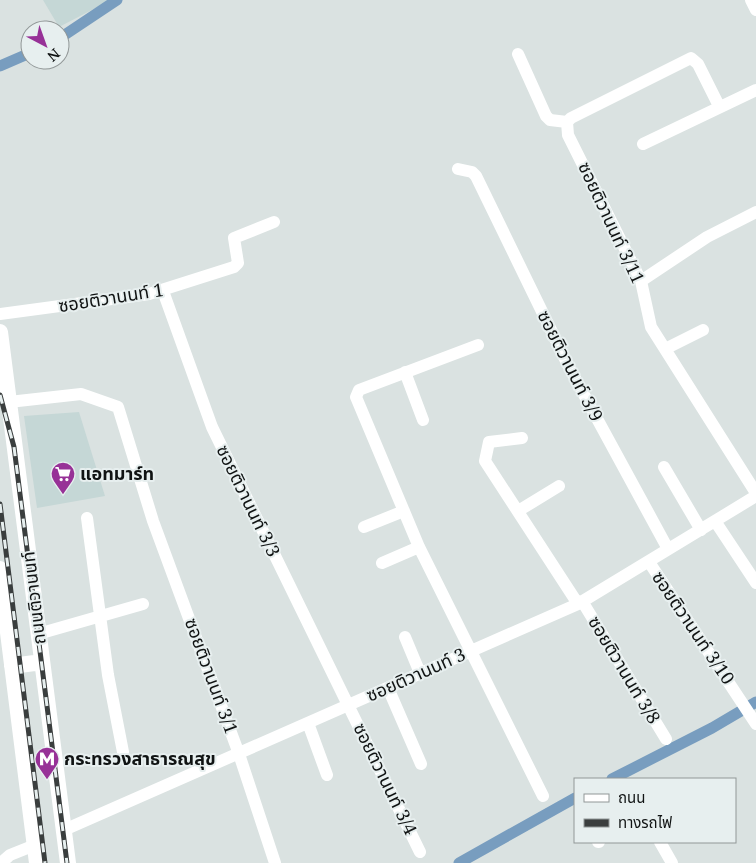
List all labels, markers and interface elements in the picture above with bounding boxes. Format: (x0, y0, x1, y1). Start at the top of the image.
north arrow (20, 20, 70, 70)
text: N (43, 44, 64, 66)
street label: ซอยติวานนท์ 3/11 (573, 158, 651, 287)
street label: ซอยติวานนท์ 1 (56, 277, 165, 317)
street label: ซอยติวานนท์ 3/9 (533, 306, 609, 425)
street label: ซอยติวานนท์ 3/3 (211, 441, 286, 561)
supermarket icon: แอทมาร์ท (50, 461, 76, 495)
place label: แอทมาร์ท (80, 461, 154, 485)
street label: ถนนติวานนท์ (15, 550, 51, 646)
street label: ซอยติวานนท์ 3/10 (647, 566, 741, 689)
street label: ซอยติวานนท์ 3/8 (583, 611, 666, 728)
street label: ซอยติวานนท์ 3/1 (180, 614, 244, 737)
street label: ซอยติวานนท์ 3 (362, 641, 469, 707)
street label: ซอยติวานนท์ 3/4 (348, 719, 423, 839)
metro station icon: กระทรวงสาธารณสุข (34, 746, 60, 780)
place label: กระทรวงสาธารณสุข (64, 746, 216, 770)
legend (574, 778, 736, 843)
text: ถนน (618, 787, 645, 807)
text: ทางรถไฟ (618, 812, 672, 832)

